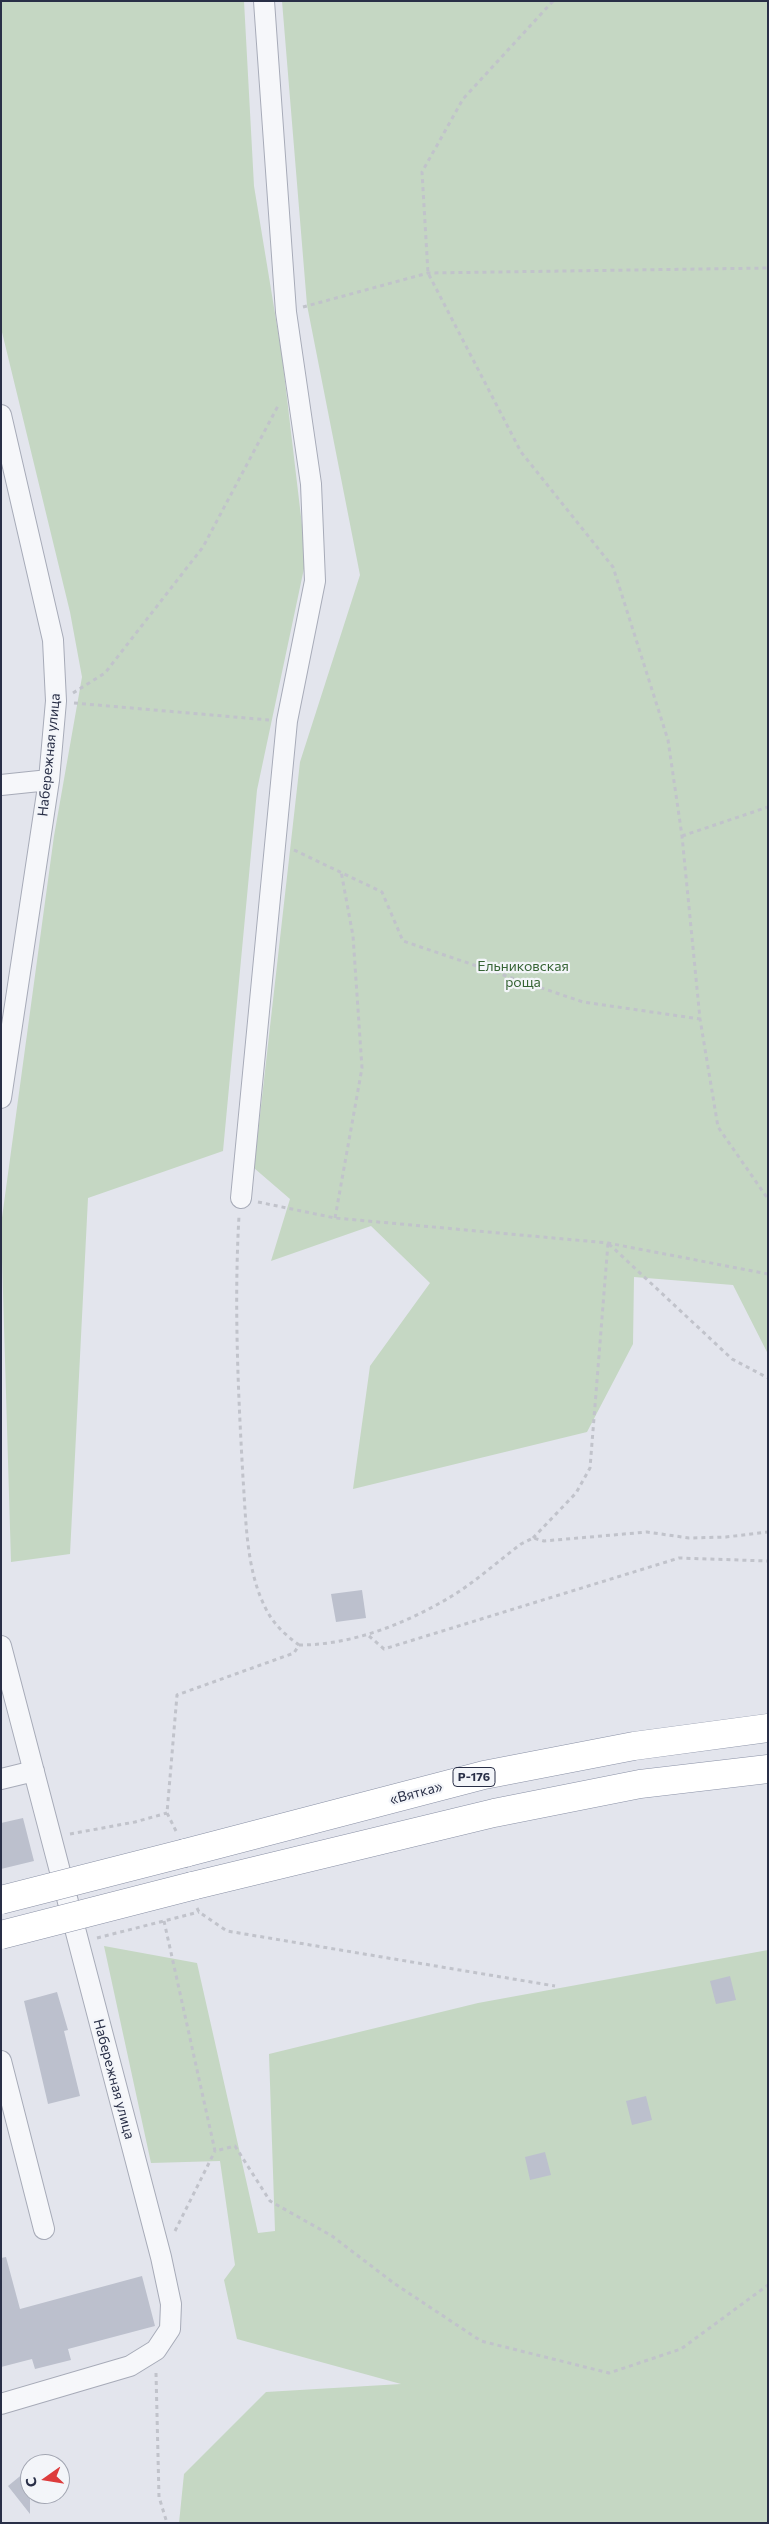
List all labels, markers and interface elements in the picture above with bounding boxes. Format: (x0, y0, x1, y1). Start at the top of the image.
street label: Набережная улица (34, 693, 64, 817)
park label: Ельниковская роща (477, 958, 569, 990)
road number: Р-176 (453, 1768, 495, 1786)
street label: «Вятка» (388, 1778, 444, 1808)
street label: Набережная улица (90, 2017, 138, 2141)
north arrow (20, 2454, 70, 2504)
text: С (22, 2476, 40, 2489)

